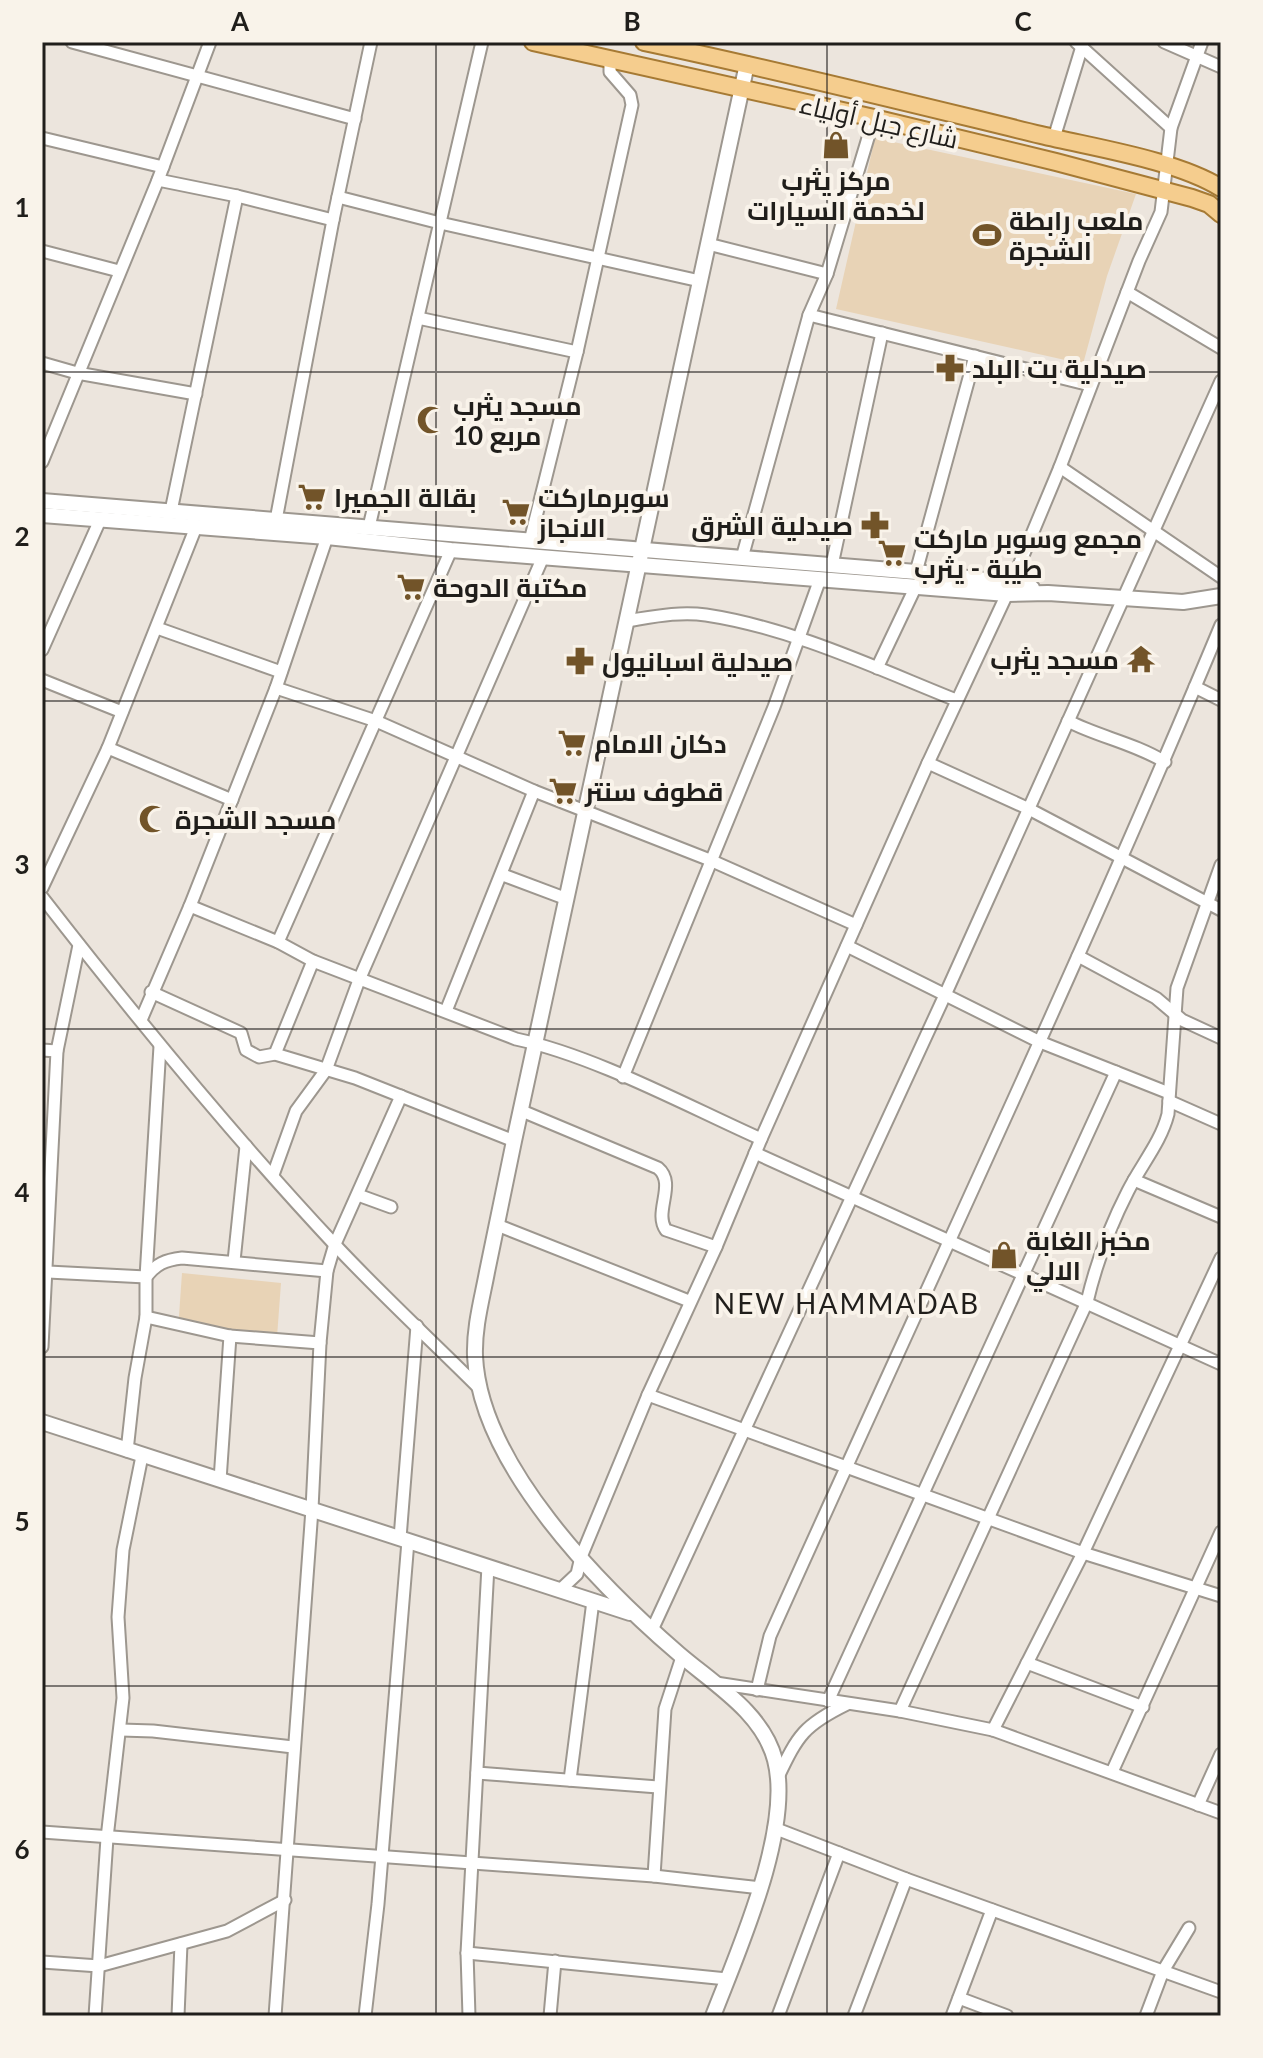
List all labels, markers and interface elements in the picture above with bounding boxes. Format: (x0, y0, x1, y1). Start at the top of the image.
text: A (230, 5, 250, 37)
text: B (623, 5, 641, 37)
text: C (1014, 5, 1032, 37)
street label: شارع جبل أولياء (796, 87, 961, 157)
shop icon: مركز يثرب لخدمة السيارات (821, 130, 851, 160)
place label: مركز يثرب لخدمة السيارات (747, 164, 925, 226)
text: 1 (14, 191, 30, 223)
place label: ملعب رابطة الشجرة (1009, 204, 1144, 266)
sports icon: ملعب رابطة الشجرة (972, 220, 1002, 250)
place label: صيدلية بت البلد (972, 352, 1147, 384)
pharmacy icon: صيدلية بت البلد (935, 353, 965, 383)
place label: مسجد يثرب مربع 10 (453, 389, 582, 453)
mosque icon: مسجد يثرب مربع 10 (416, 405, 446, 435)
place label: بقالة الجميرا (334, 481, 477, 513)
place label: سوبرماركت الانجاز (537, 481, 670, 544)
supermarket icon: بقالة الجميرا (297, 482, 327, 512)
supermarket icon: سوبرماركت الانجاز (501, 497, 531, 527)
place label: صيدلية الشرق (691, 509, 853, 542)
pharmacy icon: صيدلية الشرق (860, 510, 890, 540)
text: 2 (14, 520, 30, 552)
place label: مجمع وسوبر ماركت طيبة - يثرب (914, 522, 1142, 584)
supermarket icon: مجمع وسوبر ماركت طيبة - يثرب (877, 538, 907, 568)
place label: مكتبة الدوحة (433, 571, 588, 603)
supermarket icon: مكتبة الدوحة (396, 572, 426, 602)
place label: مسجد يثرب (990, 643, 1119, 675)
temple icon: مسجد يثرب (1126, 644, 1156, 674)
place label: صيدلية اسبانيول (602, 645, 793, 678)
pharmacy icon: صيدلية اسبانيول (565, 646, 595, 676)
place label: دكان الامام (594, 727, 727, 762)
supermarket icon: دكان الامام (557, 728, 587, 758)
place label: قطوف سنتر (584, 775, 723, 807)
supermarket icon: قطوف سنتر (548, 776, 578, 806)
place label: مسجد الشجرة (175, 803, 337, 835)
mosque icon: مسجد الشجرة (138, 804, 168, 834)
text: 3 (14, 848, 30, 880)
text: 4 (14, 1176, 30, 1208)
place label: مخبز الغابة الالي (1026, 1224, 1151, 1292)
shop icon: مخبز الغابة الالي (989, 1240, 1019, 1270)
district label: NEW HAMMADAB (714, 1286, 980, 1320)
text: 5 (14, 1505, 30, 1537)
text: 6 (14, 1833, 30, 1865)

